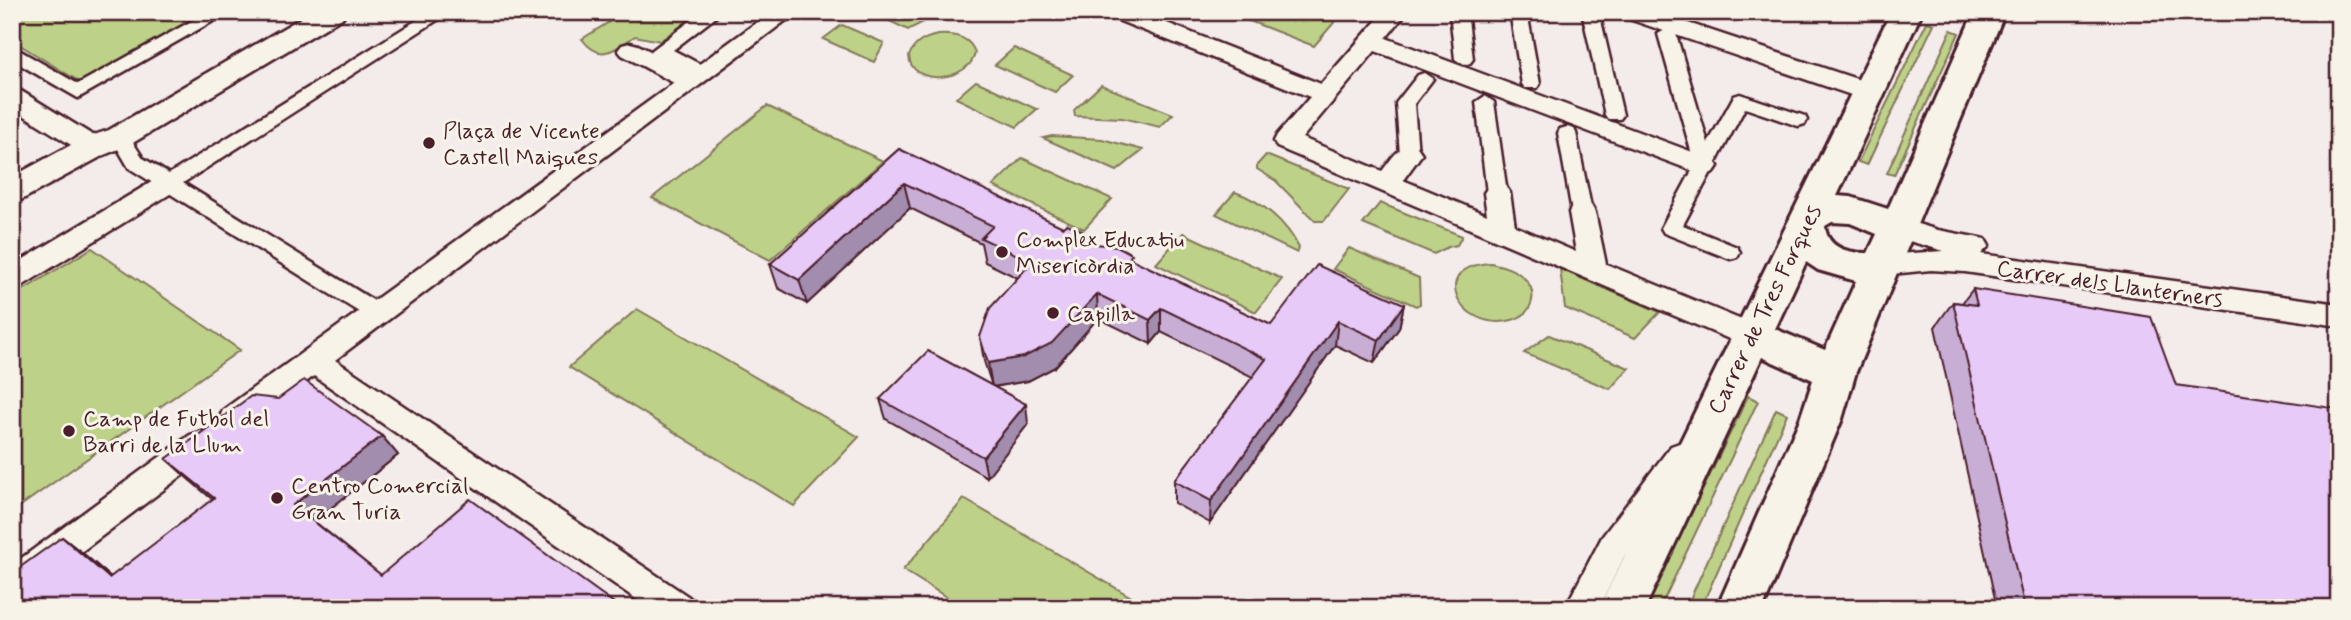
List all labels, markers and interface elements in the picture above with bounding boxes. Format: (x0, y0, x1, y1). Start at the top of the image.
place label: Plaça de Vicente Castell Maiques (443, 117, 600, 173)
marker: Plaça de Vicente Castell Maiques (421, 135, 437, 151)
street label: Carrer de Tres Forques (1702, 200, 1830, 420)
place label: Complex Educatiu Misericòrdia (1016, 226, 1184, 282)
marker: Complex Educatiu Misericòrdia (994, 244, 1010, 260)
street label: Carrer dels Llanterners (1995, 254, 2225, 316)
place label: Capilla (1067, 300, 1135, 330)
marker: Capilla (1045, 305, 1061, 321)
place label: Camp de Futbol del Barri de la Llum (83, 405, 269, 461)
marker: Camp de Futbol del Barri de la Llum (61, 423, 77, 439)
place label: Centro Comercial Gran Turia (291, 472, 469, 528)
marker: Centro Comercial Gran Turia (269, 490, 285, 506)

